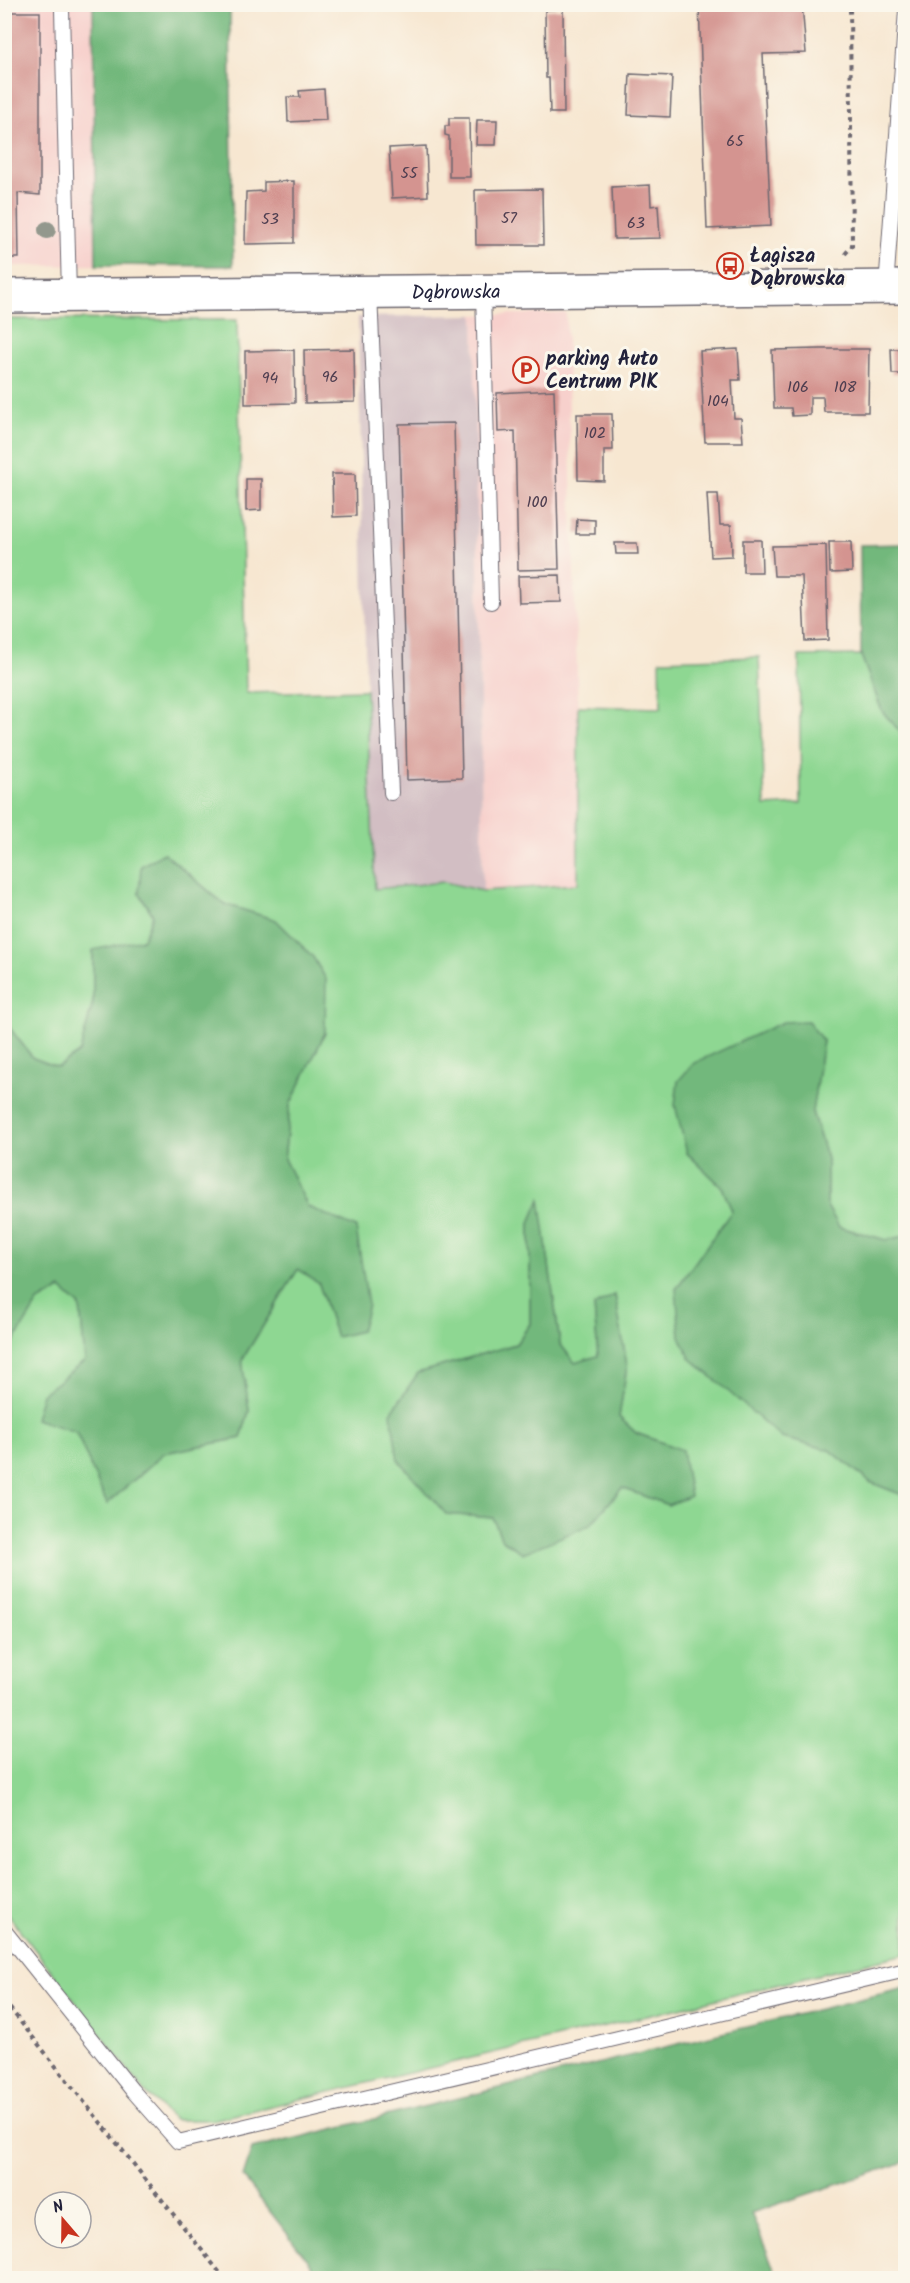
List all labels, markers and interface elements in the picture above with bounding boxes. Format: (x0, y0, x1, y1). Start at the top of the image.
house number: 65 (726, 129, 745, 154)
house number: 55 (400, 161, 419, 186)
house number: 57 (501, 206, 518, 231)
house number: 53 (261, 207, 279, 232)
house number: 63 (627, 211, 645, 236)
place label: Łagisza Dąbrowska (750, 241, 845, 296)
bus stop icon: Łagisza Dąbrowska (715, 251, 745, 281)
street label: Dąbrowska (411, 277, 501, 310)
place label: parking Auto Centrum PIK (545, 344, 658, 399)
parking icon: parking Auto Centrum PIK (511, 355, 541, 385)
house number: 96 (322, 365, 338, 390)
house number: 94 (262, 366, 278, 391)
house number: 106 (787, 375, 809, 400)
house number: 108 (834, 375, 857, 400)
house number: 104 (707, 389, 729, 414)
house number: 102 (584, 421, 606, 446)
house number: 100 (526, 490, 548, 515)
north arrow (33, 2190, 93, 2250)
text: N (49, 2194, 67, 2221)

